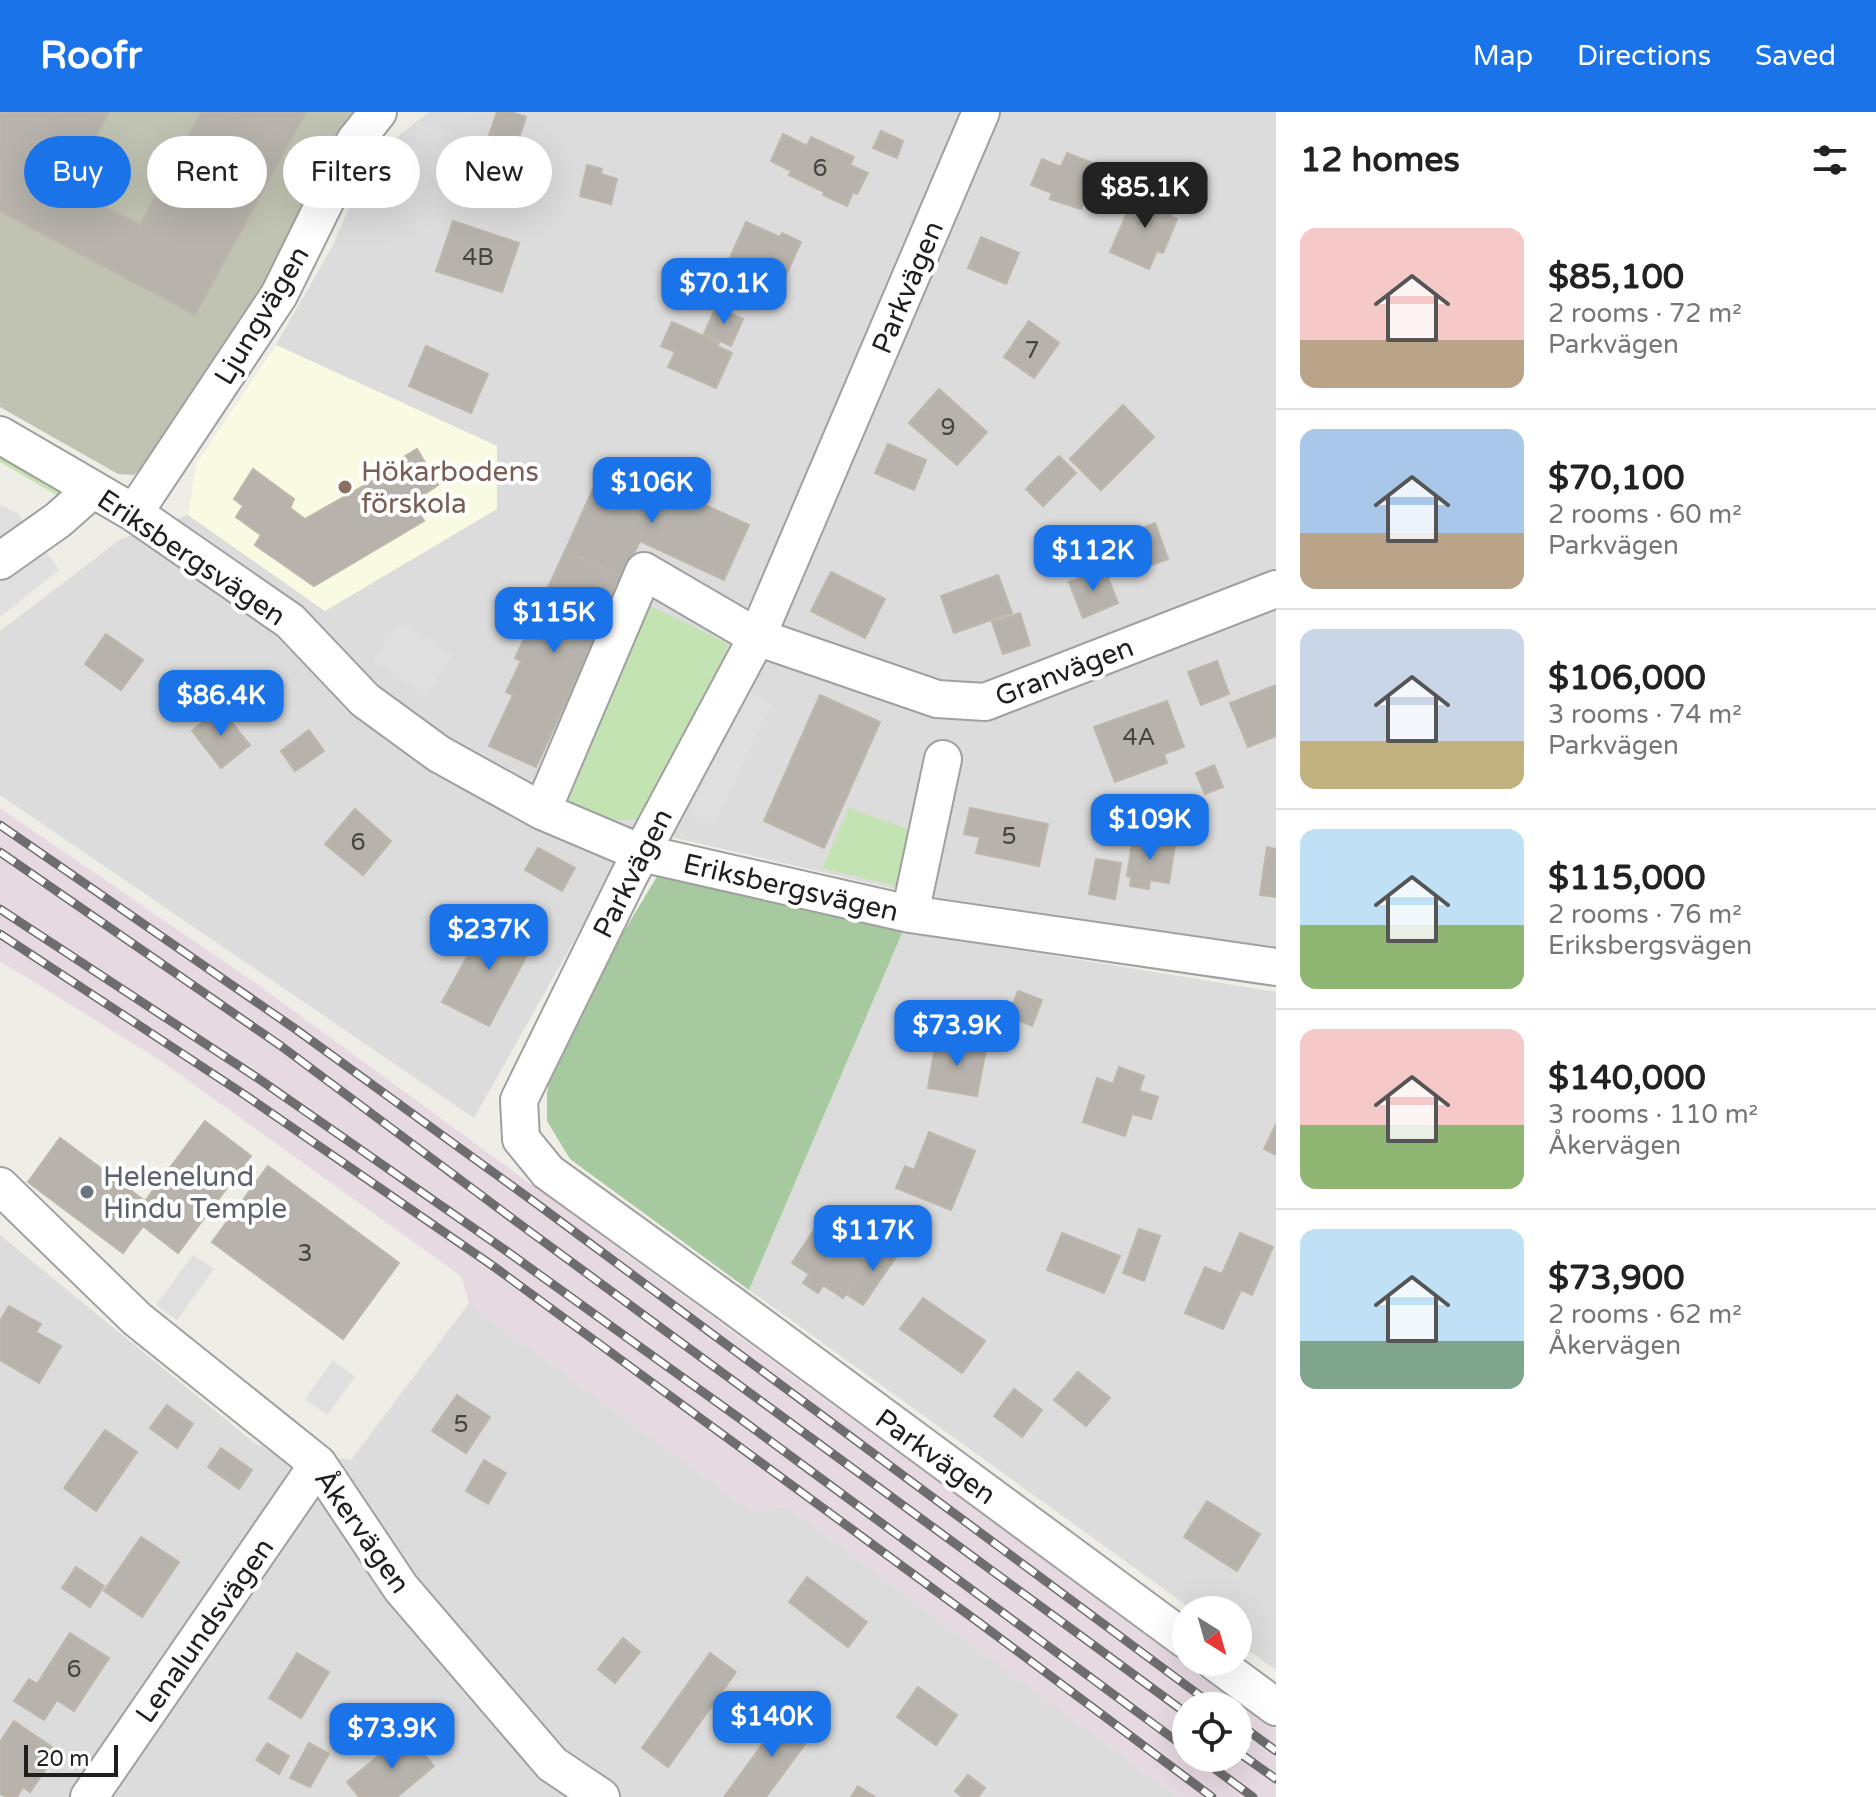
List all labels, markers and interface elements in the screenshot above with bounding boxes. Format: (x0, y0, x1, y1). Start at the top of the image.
text: Roofr (40, 33, 142, 79)
text: Map (1473, 39, 1533, 73)
text: Directions (1577, 39, 1711, 73)
text: Saved (1755, 39, 1836, 73)
chip: Buy (24, 136, 131, 208)
chip: Rent (147, 136, 267, 208)
chip: Filters (283, 136, 420, 208)
chip: New (436, 136, 552, 208)
icon: filters (1808, 138, 1852, 182)
text: 12 homes (1300, 140, 1460, 181)
house number: 6 (812, 154, 828, 183)
pin: $85.1K (1080, 162, 1210, 230)
text: $85.1K (1101, 172, 1189, 203)
street label: Parkvägen (865, 216, 951, 359)
street label: Ljungvägen (207, 240, 317, 391)
house number: 4B (462, 243, 494, 272)
text: $85,100 (1548, 257, 1684, 298)
pin: $70.1K (659, 258, 789, 326)
icon: home (1364, 260, 1460, 356)
text: $70.1K (679, 268, 769, 299)
text: 2 rooms · 72 m² (1548, 298, 1742, 329)
text: Parkvägen (1548, 329, 1679, 360)
house number: 7 (1024, 336, 1040, 365)
house number: 9 (940, 413, 956, 442)
place label: Hökarbodens förskola (361, 455, 539, 521)
pin: $106K (596, 457, 708, 525)
text: $70,100 (1548, 458, 1685, 499)
icon: home (1364, 461, 1460, 557)
text: $106K (611, 467, 693, 498)
marker: Hökarbodens förskola (336, 478, 354, 496)
street label: Eriksbergsvägen (91, 482, 292, 633)
text: 2 rooms · 60 m² (1548, 499, 1742, 530)
pin: $112K (1037, 525, 1149, 593)
text: Parkvägen (1548, 530, 1679, 561)
text: $112K (1052, 535, 1134, 566)
pin: $115K (498, 587, 610, 655)
text: $115K (513, 597, 595, 628)
street label: Granvägen (990, 630, 1138, 714)
text: $106,000 (1548, 658, 1706, 699)
icon: home (1364, 661, 1460, 757)
pin: $86.4K (156, 670, 286, 738)
text: $86.4K (177, 680, 265, 711)
text: 3 rooms · 74 m² (1548, 699, 1742, 730)
house number: 4A (1123, 723, 1155, 752)
text: Parkvägen (1548, 730, 1679, 761)
pin: $109K (1094, 794, 1206, 862)
street label: Parkvägen (586, 803, 680, 944)
text: $109K (1109, 804, 1191, 835)
house number: 5 (1001, 822, 1017, 851)
house number: 6 (350, 828, 366, 857)
street label: Eriksbergsvägen (680, 847, 902, 929)
text: $115,000 (1548, 858, 1706, 899)
icon: home (1364, 861, 1460, 957)
text: 2 rooms · 76 m² (1548, 899, 1742, 930)
pin: $237K (433, 904, 545, 972)
text: $237K (448, 914, 530, 945)
text: Eriksbergsvägen (1548, 930, 1752, 961)
pin: $73.9K (892, 1000, 1022, 1068)
text: $73.9K (912, 1010, 1002, 1041)
text: $140,000 (1548, 1058, 1706, 1099)
icon: home (1364, 1061, 1460, 1157)
text: 3 rooms · 110 m² (1548, 1099, 1758, 1130)
text: Åkervägen (1548, 1130, 1681, 1161)
place label: Helenelund Hindu Temple (103, 1160, 287, 1226)
marker: Helenelund Hindu Temple (78, 1183, 96, 1201)
pin: $117K (817, 1205, 929, 1273)
text: $117K (832, 1215, 914, 1246)
house number: 3 (297, 1239, 313, 1268)
text: $73,900 (1548, 1258, 1685, 1299)
icon: home (1364, 1261, 1460, 1357)
text: 2 rooms · 62 m² (1548, 1299, 1742, 1330)
text: Åkervägen (1548, 1330, 1681, 1361)
street label: Parkvägen (868, 1402, 1002, 1512)
house number: 5 (453, 1410, 469, 1439)
street label: Åkervägen (307, 1463, 418, 1600)
street label: Lenalundsvägen (128, 1532, 281, 1730)
north arrow (1172, 1596, 1252, 1676)
map controls (1172, 1596, 1252, 1772)
house number: 6 (66, 1655, 82, 1684)
pin: $140K (716, 1691, 828, 1759)
button: locate (1172, 1692, 1252, 1772)
text: $140K (731, 1701, 813, 1732)
pin: $73.9K (327, 1703, 457, 1771)
text: $73.9K (347, 1713, 437, 1744)
scale bar (24, 1741, 118, 1777)
text: 20 m (36, 1746, 90, 1772)

